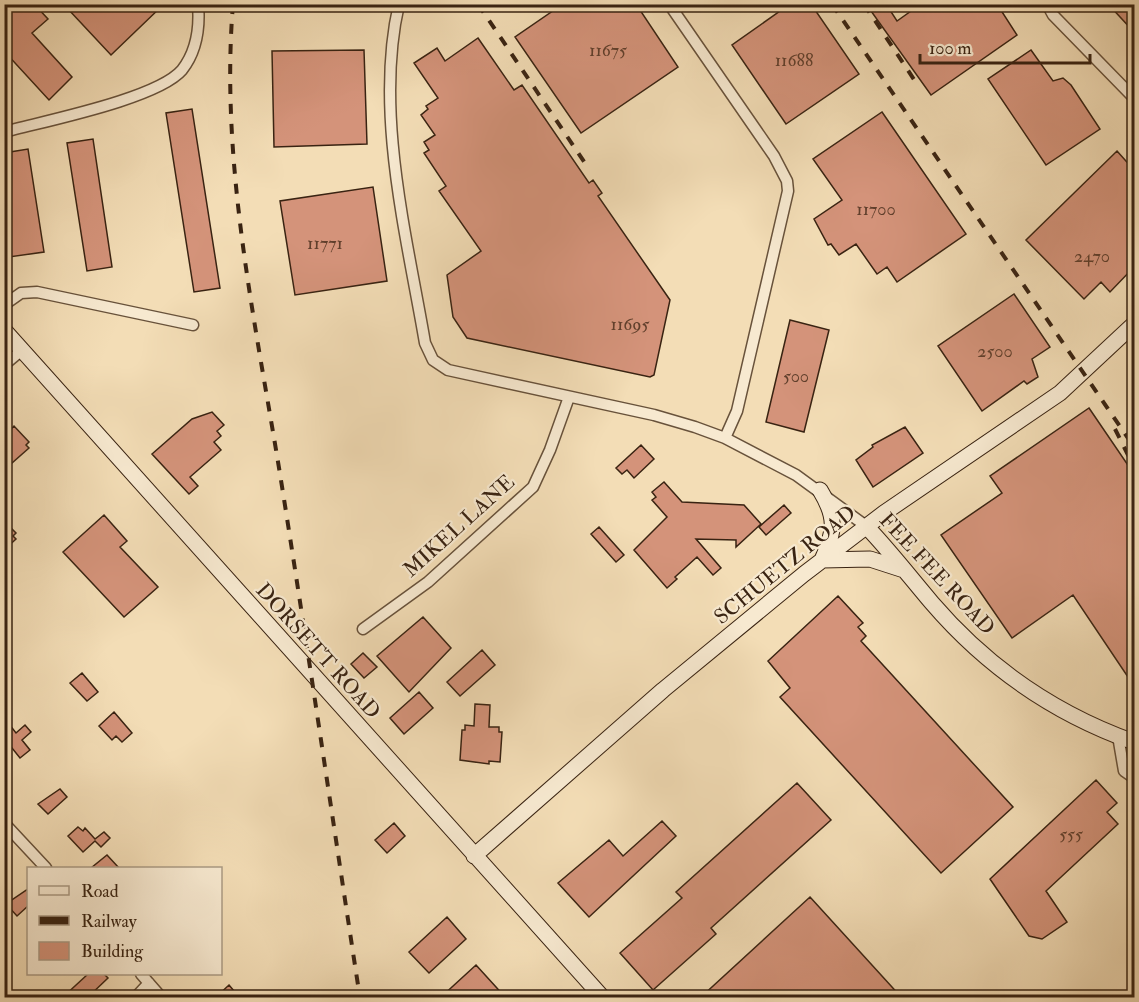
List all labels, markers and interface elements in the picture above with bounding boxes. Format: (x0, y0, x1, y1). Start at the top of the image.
scale bar (920, 27, 1090, 65)
text: 100 m (929, 37, 972, 60)
house number: 11675 (589, 39, 627, 62)
house number: 11688 (775, 49, 813, 72)
house number: 11700 (856, 198, 896, 221)
house number: 11771 (307, 232, 343, 255)
house number: 2470 (1074, 245, 1110, 268)
house number: 11695 (611, 313, 650, 336)
house number: 2500 (977, 340, 1013, 363)
house number: 500 (783, 365, 809, 388)
street label: MIKEL LANE (398, 469, 520, 583)
street label: SCHUETZ ROAD (709, 500, 861, 630)
street label: FEE FEE ROAD (873, 507, 1001, 641)
street label: DORSETT ROAD (250, 577, 386, 725)
house number: 555 (1059, 823, 1083, 846)
legend (27, 867, 222, 975)
text: Road (81, 880, 119, 903)
text: Railway (81, 910, 138, 933)
text: Building (81, 940, 144, 963)

